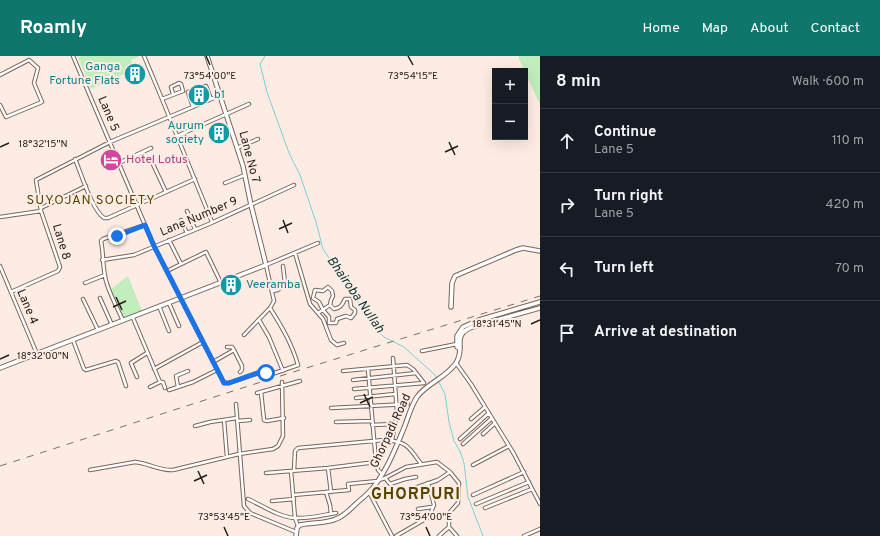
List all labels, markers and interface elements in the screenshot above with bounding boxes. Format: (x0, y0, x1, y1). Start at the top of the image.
text: Roamly (20, 16, 87, 40)
text: Home (643, 20, 680, 37)
text: Map (702, 20, 728, 37)
text: About (750, 20, 789, 37)
text: Contact (811, 20, 860, 37)
place label: Ganga Fortune Flats (49, 59, 120, 89)
building icon: Ganga Fortune Flats (122, 61, 148, 87)
map controls (492, 68, 528, 140)
button: + (492, 68, 528, 104)
text: 73°54'00"E (184, 70, 236, 83)
text: 73°54'15"E (388, 70, 438, 83)
text: 8 min (556, 71, 601, 93)
text: Walk · 600 m (792, 74, 864, 90)
building icon: b1 (186, 82, 212, 108)
place label: b1 (214, 87, 225, 103)
street label: Lane 5 (93, 94, 123, 134)
button: − (492, 104, 528, 140)
place label: Aurum society (166, 118, 204, 148)
building icon: Aurum society (206, 120, 232, 146)
text: Continue (594, 123, 656, 142)
street label: Lane No 7 (234, 129, 264, 185)
icon: ahead (556, 130, 578, 152)
text: 110 m (832, 133, 864, 149)
text: 18°32'15"N (18, 138, 68, 151)
text: Lane 5 (594, 142, 634, 158)
hotel icon: Hotel Lotus (98, 147, 124, 173)
place label: Hotel Lotus (126, 152, 188, 168)
text: Turn right (594, 187, 663, 206)
district label: SUYOJAN SOCIETY (26, 193, 156, 209)
street label: Lane Number 9 (158, 193, 240, 241)
icon: right (556, 194, 578, 216)
text: 420 m (826, 197, 864, 213)
text: Lane 5 (594, 206, 634, 222)
street label: Lane 8 (48, 222, 74, 262)
route end (108, 227, 126, 245)
water label: Bhairoba Nullah (323, 254, 387, 336)
icon: left (556, 258, 578, 280)
text: Turn left (594, 259, 654, 278)
text: 70 m (835, 261, 864, 277)
building icon: Veeramba (218, 272, 244, 298)
place label: Veeramba (246, 277, 300, 293)
street label: Lane 4 (12, 287, 42, 327)
text: 18°31'45"N (472, 318, 522, 331)
icon: arrive (556, 322, 578, 344)
text: Arrive at destination (594, 323, 737, 342)
text: 18°32'00"N (17, 350, 69, 363)
route start (257, 364, 275, 382)
street label: Ghorpadi Road (367, 391, 415, 471)
district label: GHORPURI (371, 485, 461, 505)
text: 73°53'45"E (198, 511, 250, 524)
text: 73°54'00"E (400, 511, 452, 524)

